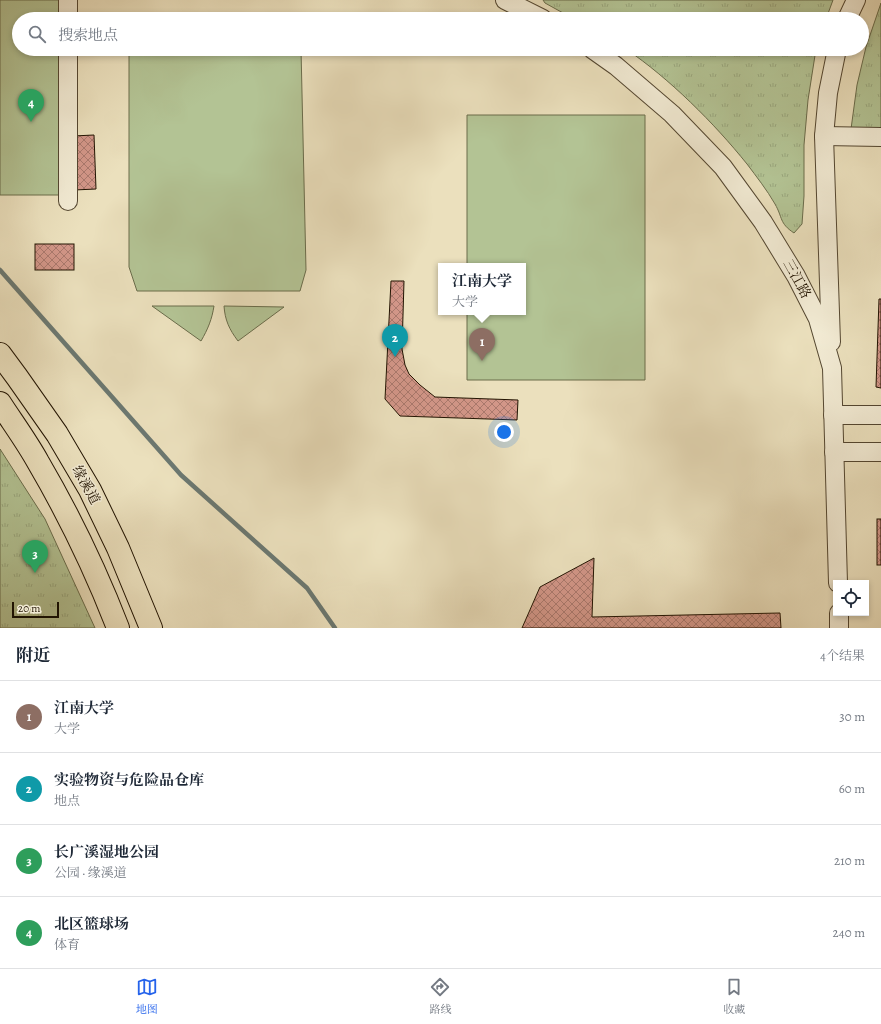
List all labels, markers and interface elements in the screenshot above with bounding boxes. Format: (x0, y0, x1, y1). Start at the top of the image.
search box (12, 12, 869, 56)
icon: search (26, 23, 48, 45)
text: 搜索地点 (58, 25, 118, 45)
pin: 4 (18, 89, 44, 122)
street label: 三江路 (779, 256, 815, 302)
popup (438, 263, 526, 315)
text: 江南大学 (452, 271, 512, 291)
text: 大学 (452, 293, 478, 310)
pin: 2 (382, 324, 408, 357)
pin: 1 (469, 328, 495, 361)
your location (494, 422, 514, 442)
street label: 缘溪道 (68, 462, 104, 508)
pin: 3 (22, 540, 48, 573)
map controls (833, 580, 869, 616)
button: locate (833, 580, 869, 616)
scale bar (12, 600, 59, 619)
text: 20 m (18, 601, 40, 616)
text: 附近 (16, 644, 50, 667)
text: 4个结果 (820, 647, 865, 664)
text: 江南大学 (54, 698, 114, 718)
text: 1 (27, 708, 31, 725)
text: 30 m (839, 708, 865, 725)
text: 大学 (54, 720, 80, 737)
text: 实验物资与危险品仓库 (54, 770, 204, 790)
text: 2 (26, 780, 32, 797)
text: 60 m (839, 780, 865, 797)
text: 地点 (54, 792, 80, 809)
text: 长广溪湿地公园 (54, 842, 159, 862)
text: 3 (26, 852, 32, 869)
text: 210 m (834, 852, 865, 869)
text: 公园 · 缘溪道 (54, 864, 127, 881)
text: 北区篮球场 (54, 914, 129, 934)
text: 4 (26, 924, 32, 941)
text: 240 m (833, 924, 865, 941)
text: 体育 (54, 936, 80, 953)
tab: 地图 (136, 976, 158, 1017)
tab: 路线 (429, 976, 451, 1017)
tab: 收藏 (723, 976, 745, 1017)

